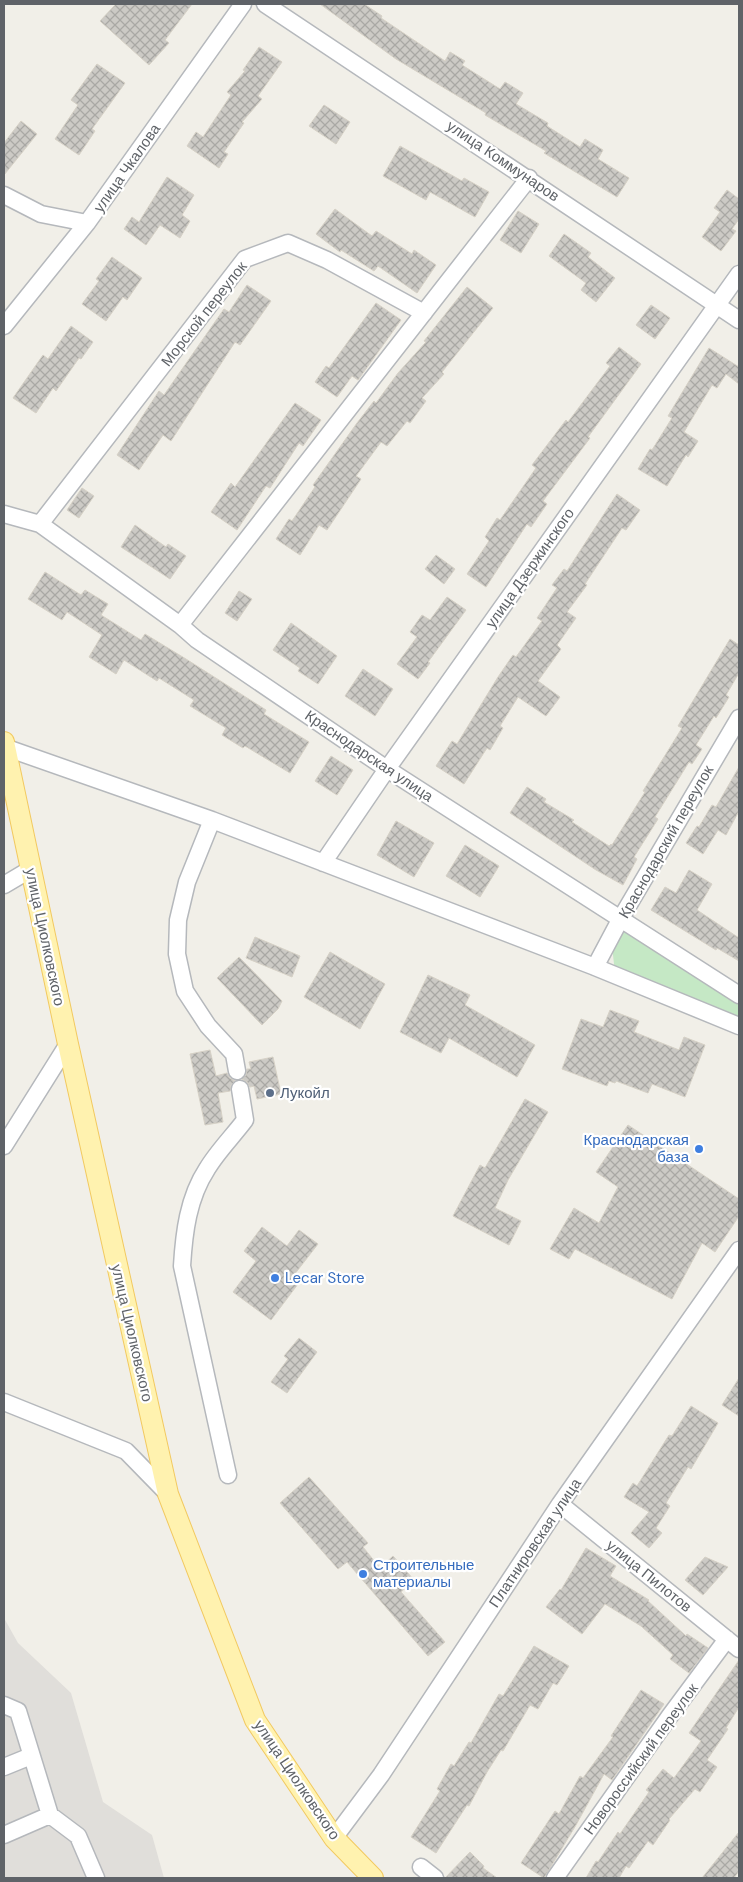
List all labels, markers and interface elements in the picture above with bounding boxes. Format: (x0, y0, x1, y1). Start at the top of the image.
street label: улица Коммунаров (443, 116, 563, 206)
street label: улица Чкалова (89, 119, 165, 216)
street label: Морской переулок (157, 257, 252, 371)
street label: улица Дзержинского (481, 504, 579, 632)
street label: Краснодарская улица (301, 706, 438, 807)
street label: Краснодарский переулок (614, 762, 718, 922)
street label: улица Циолковского (21, 866, 69, 1008)
place label: Лукойл (280, 1083, 330, 1103)
marker: Лукойл (264, 1087, 276, 1099)
place label: Краснодарская база (583, 1130, 690, 1167)
marker: Краснодарская база (693, 1143, 705, 1155)
street label: улица Циолковского (106, 1262, 158, 1404)
place label: Lecar Store (285, 1268, 364, 1288)
marker: Lecar Store (269, 1272, 281, 1284)
street label: Платнировская улица (484, 1474, 586, 1611)
street label: улица Пилотов (602, 1535, 696, 1617)
place label: Строительные материалы (373, 1555, 474, 1592)
marker: Строительные материалы (357, 1568, 369, 1580)
street label: Новороссийский переулок (579, 1679, 703, 1839)
street label: улица Циолковского (249, 1716, 345, 1844)

